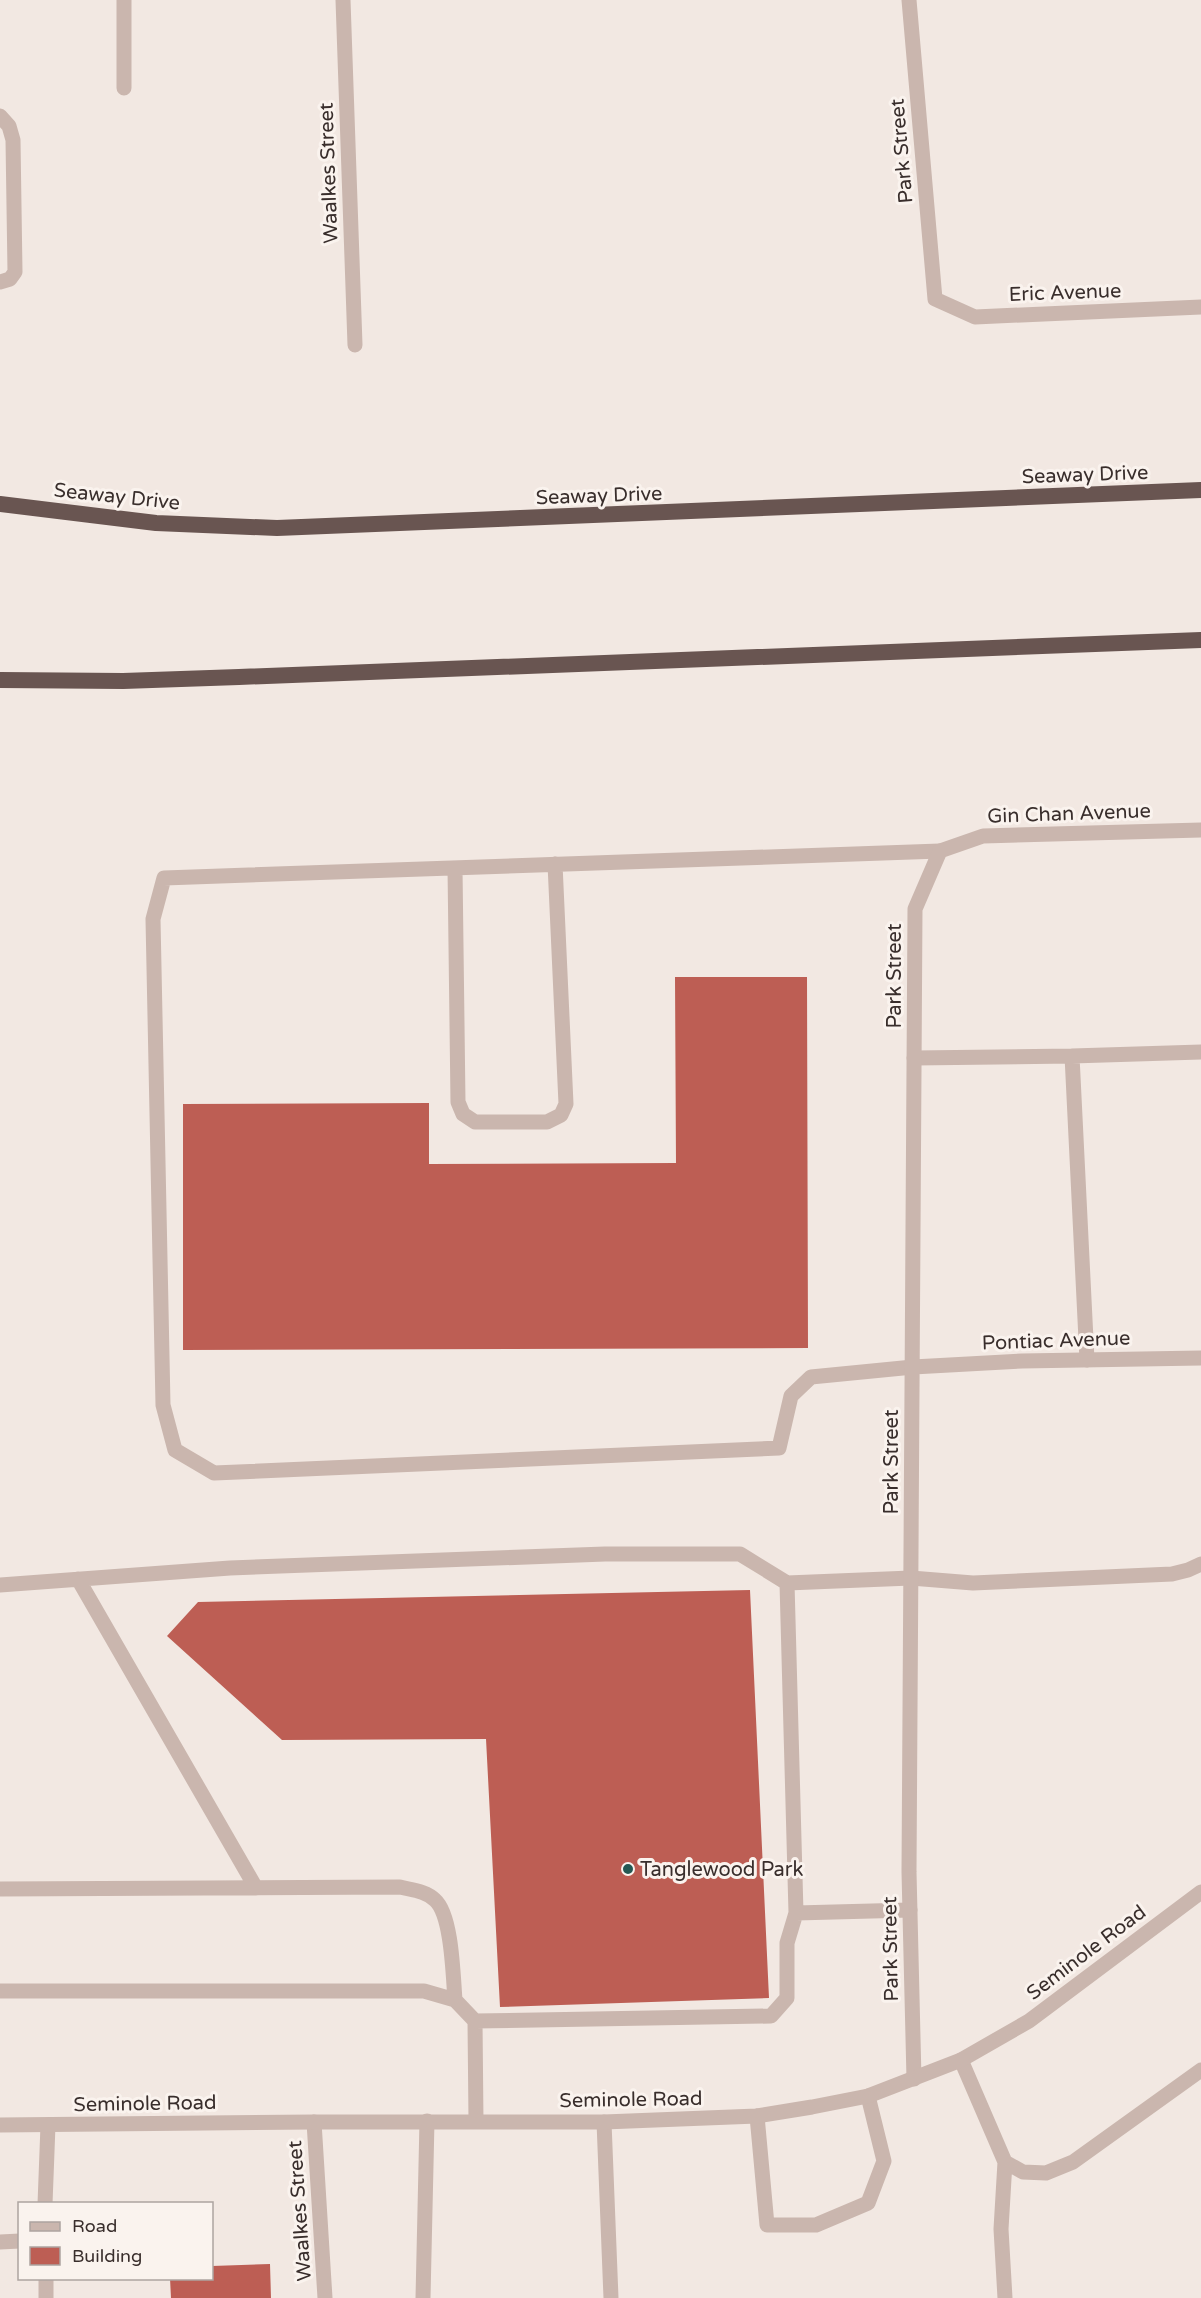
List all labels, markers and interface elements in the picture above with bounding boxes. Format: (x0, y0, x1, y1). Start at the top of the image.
street label: Park Street (885, 97, 919, 204)
street label: Waalkes Street (315, 102, 343, 244)
street label: Eric Avenue (1008, 279, 1122, 307)
street label: Seaway Drive (1021, 461, 1149, 489)
street label: Seaway Drive (53, 478, 181, 516)
street label: Seaway Drive (535, 482, 663, 510)
street label: Gin Chan Avenue (987, 799, 1151, 829)
street label: Park Street (883, 923, 907, 1029)
street label: Pontiac Avenue (981, 1326, 1131, 1356)
street label: Park Street (880, 1409, 904, 1515)
place label: Tanglewood Park (640, 1858, 803, 1882)
marker: Tanglewood Park (621, 1862, 635, 1876)
street label: Park Street (878, 1896, 904, 2002)
street label: Seminole Road (1022, 1900, 1151, 2005)
street label: Seminole Road (559, 2087, 703, 2113)
street label: Seminole Road (73, 2091, 217, 2117)
street label: Waalkes Street (283, 2139, 317, 2282)
legend (18, 2202, 213, 2280)
text: Road (72, 2215, 117, 2237)
text: Building (72, 2245, 142, 2267)

